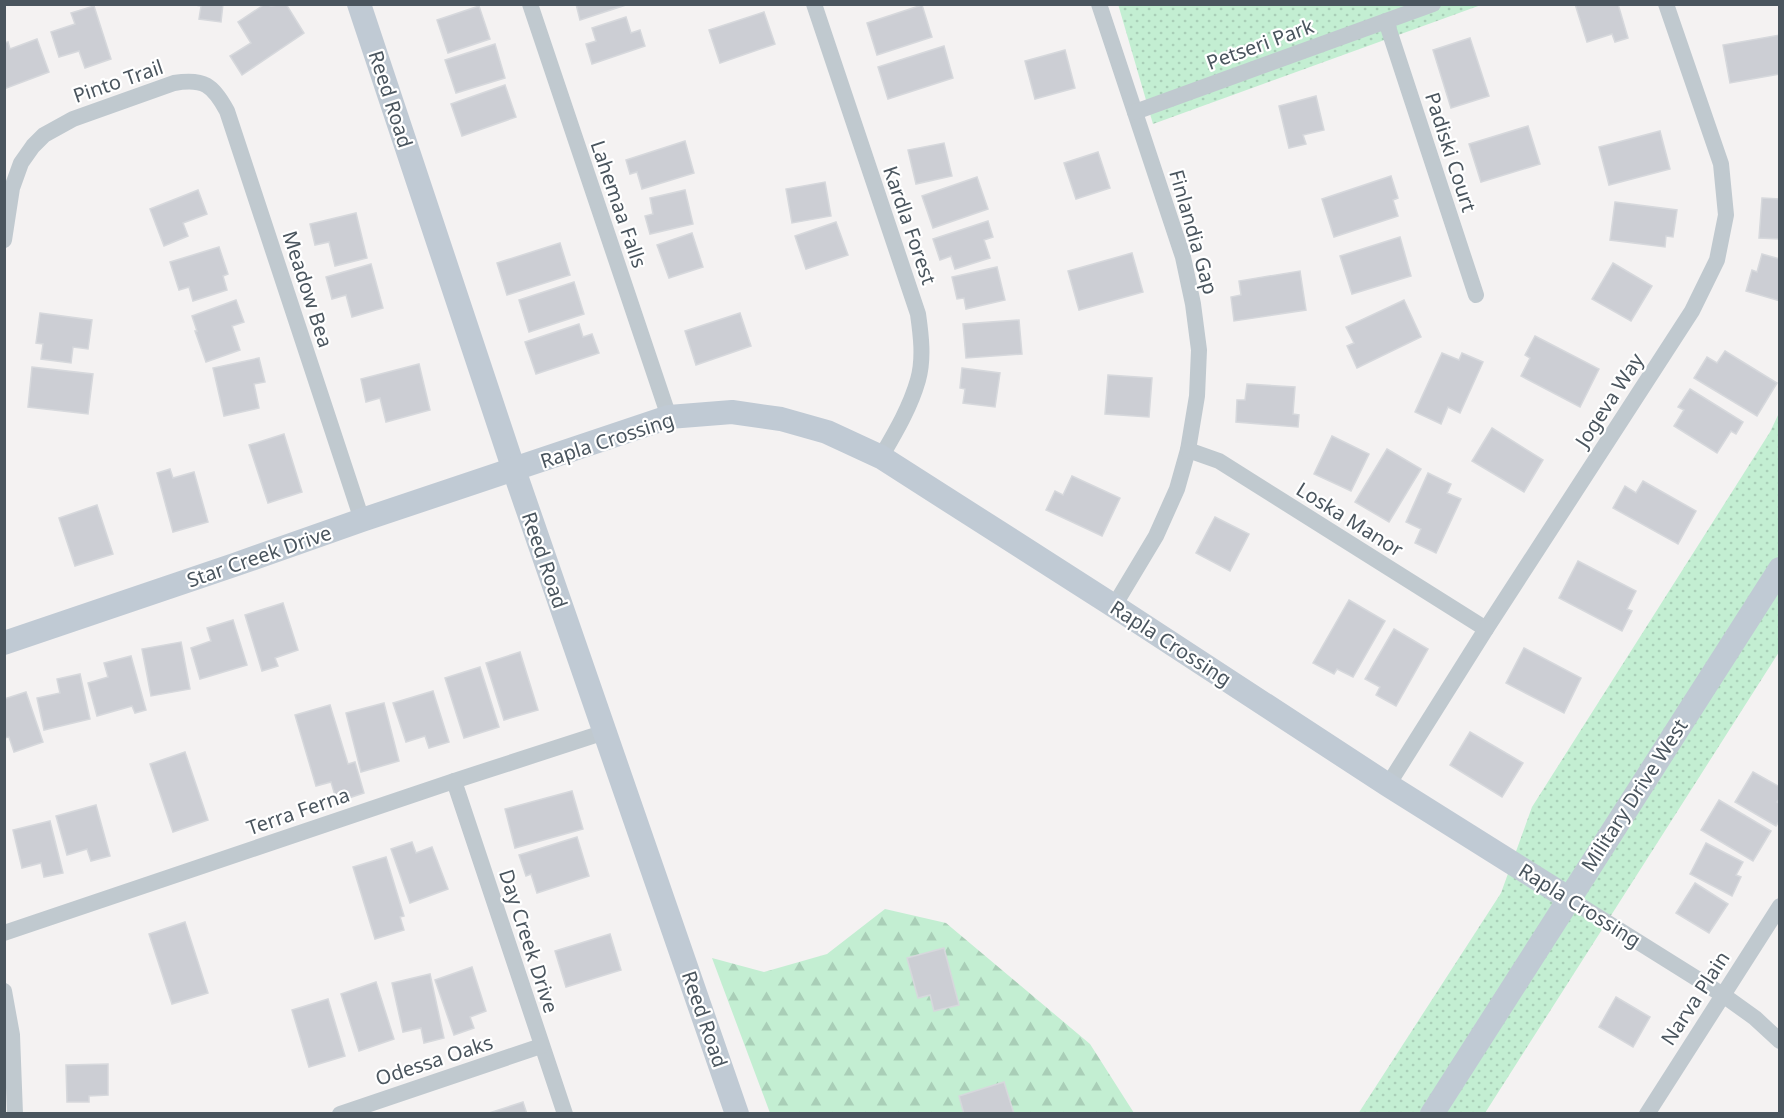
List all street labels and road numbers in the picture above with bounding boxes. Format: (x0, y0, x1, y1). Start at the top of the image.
street label: Petseri Park (1203, 12, 1318, 76)
street label: Reed Road (363, 47, 419, 151)
street label: Pinto Trail (69, 53, 167, 109)
street label: Padiski Court (1419, 89, 1483, 215)
street label: Lahemaa Falls (585, 137, 653, 271)
street label: Kardla Forest (877, 162, 943, 288)
street label: Finlandia Gap (1163, 166, 1225, 298)
street label: Meadow Bea (276, 227, 340, 351)
street label: Jogeva Way (1567, 347, 1650, 454)
street label: Rapla Crossing (537, 406, 677, 474)
street label: Loska Manor (1291, 475, 1409, 563)
street label: Reed Road (516, 508, 574, 612)
street label: Star Creek Drive (183, 519, 335, 593)
street label: Rapla Crossing (1105, 594, 1237, 692)
street label: Military Drive West (1575, 714, 1693, 876)
street label: Terra Ferna (243, 781, 353, 841)
street label: Rapla Crossing (1514, 857, 1646, 953)
street label: Day Creek Drive (493, 866, 565, 1016)
street label: Narva Plain (1654, 946, 1736, 1050)
street label: Reed Road (676, 967, 734, 1071)
street label: Odessa Oaks (372, 1028, 496, 1092)

